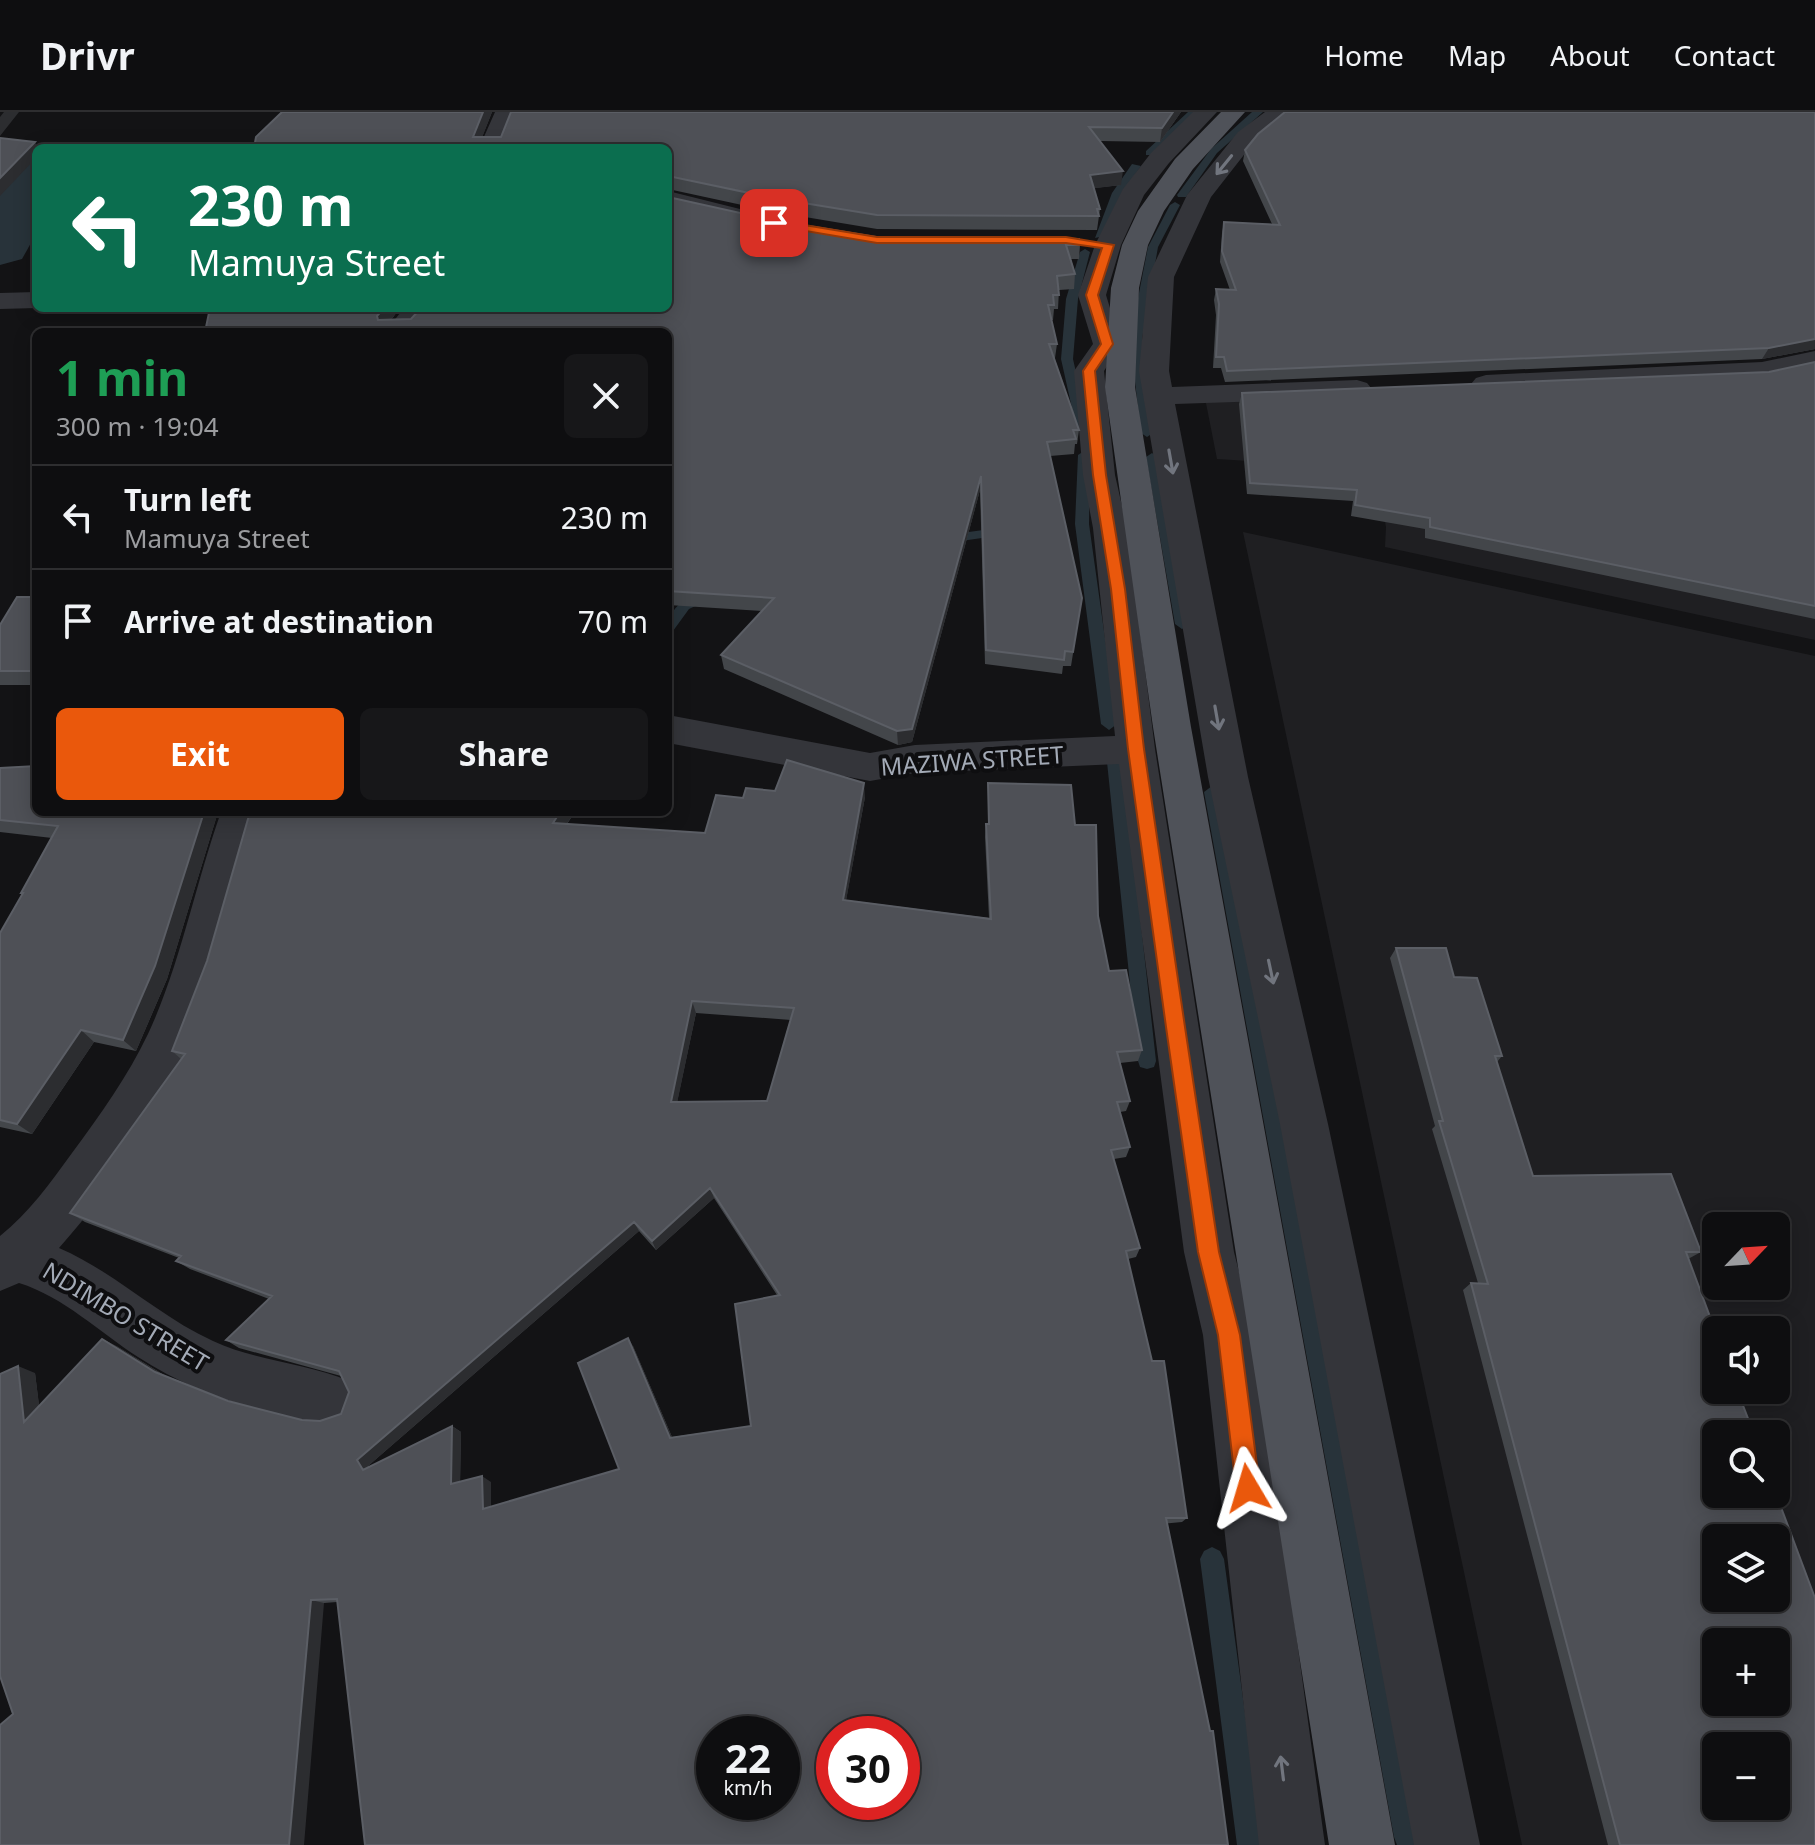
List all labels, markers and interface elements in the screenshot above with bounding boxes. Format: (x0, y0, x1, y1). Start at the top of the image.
text: Drivr (40, 29, 135, 81)
text: Home (1324, 36, 1404, 74)
text: Map (1448, 36, 1506, 74)
text: About (1550, 36, 1630, 74)
text: Contact (1674, 36, 1775, 74)
one-way arrow (1215, 154, 1232, 175)
text: 230 m (188, 166, 353, 242)
icon: left (56, 176, 160, 280)
pin (740, 189, 808, 257)
icon: arrive (752, 201, 796, 245)
text: Mamuya Street (188, 238, 445, 287)
text: 1 min (56, 345, 188, 410)
button: close (564, 354, 648, 438)
text: 300 m · 19:04 (56, 408, 219, 444)
one-way arrow (1165, 449, 1180, 474)
text: Turn left (124, 479, 252, 520)
icon: left (56, 495, 100, 539)
text: 230 m (561, 497, 648, 538)
text: Mamuya Street (124, 520, 310, 556)
icon: arrive (56, 599, 100, 643)
text: Arrive at destination (124, 601, 434, 642)
text: 70 m (578, 601, 648, 642)
one-way arrow (1211, 704, 1226, 730)
button: Exit (56, 708, 344, 800)
button: Share (360, 708, 648, 800)
street label: MAZIWA STREET (879, 737, 1065, 783)
one-way arrow (1264, 959, 1279, 984)
north arrow (1702, 1212, 1790, 1300)
map controls (1702, 1212, 1790, 1820)
street label: NDIMBO STREET (37, 1254, 216, 1379)
button: sound (1702, 1316, 1790, 1404)
button: search (1702, 1420, 1790, 1508)
position arrow (1206, 1446, 1290, 1530)
button: layers (1702, 1524, 1790, 1612)
button: + (1702, 1628, 1790, 1716)
speed limit sign: 30 (816, 1716, 920, 1820)
text: 22 (725, 1730, 771, 1785)
button: − (1702, 1732, 1790, 1820)
one-way arrow (1274, 1755, 1289, 1781)
text: km/h (723, 1774, 773, 1801)

